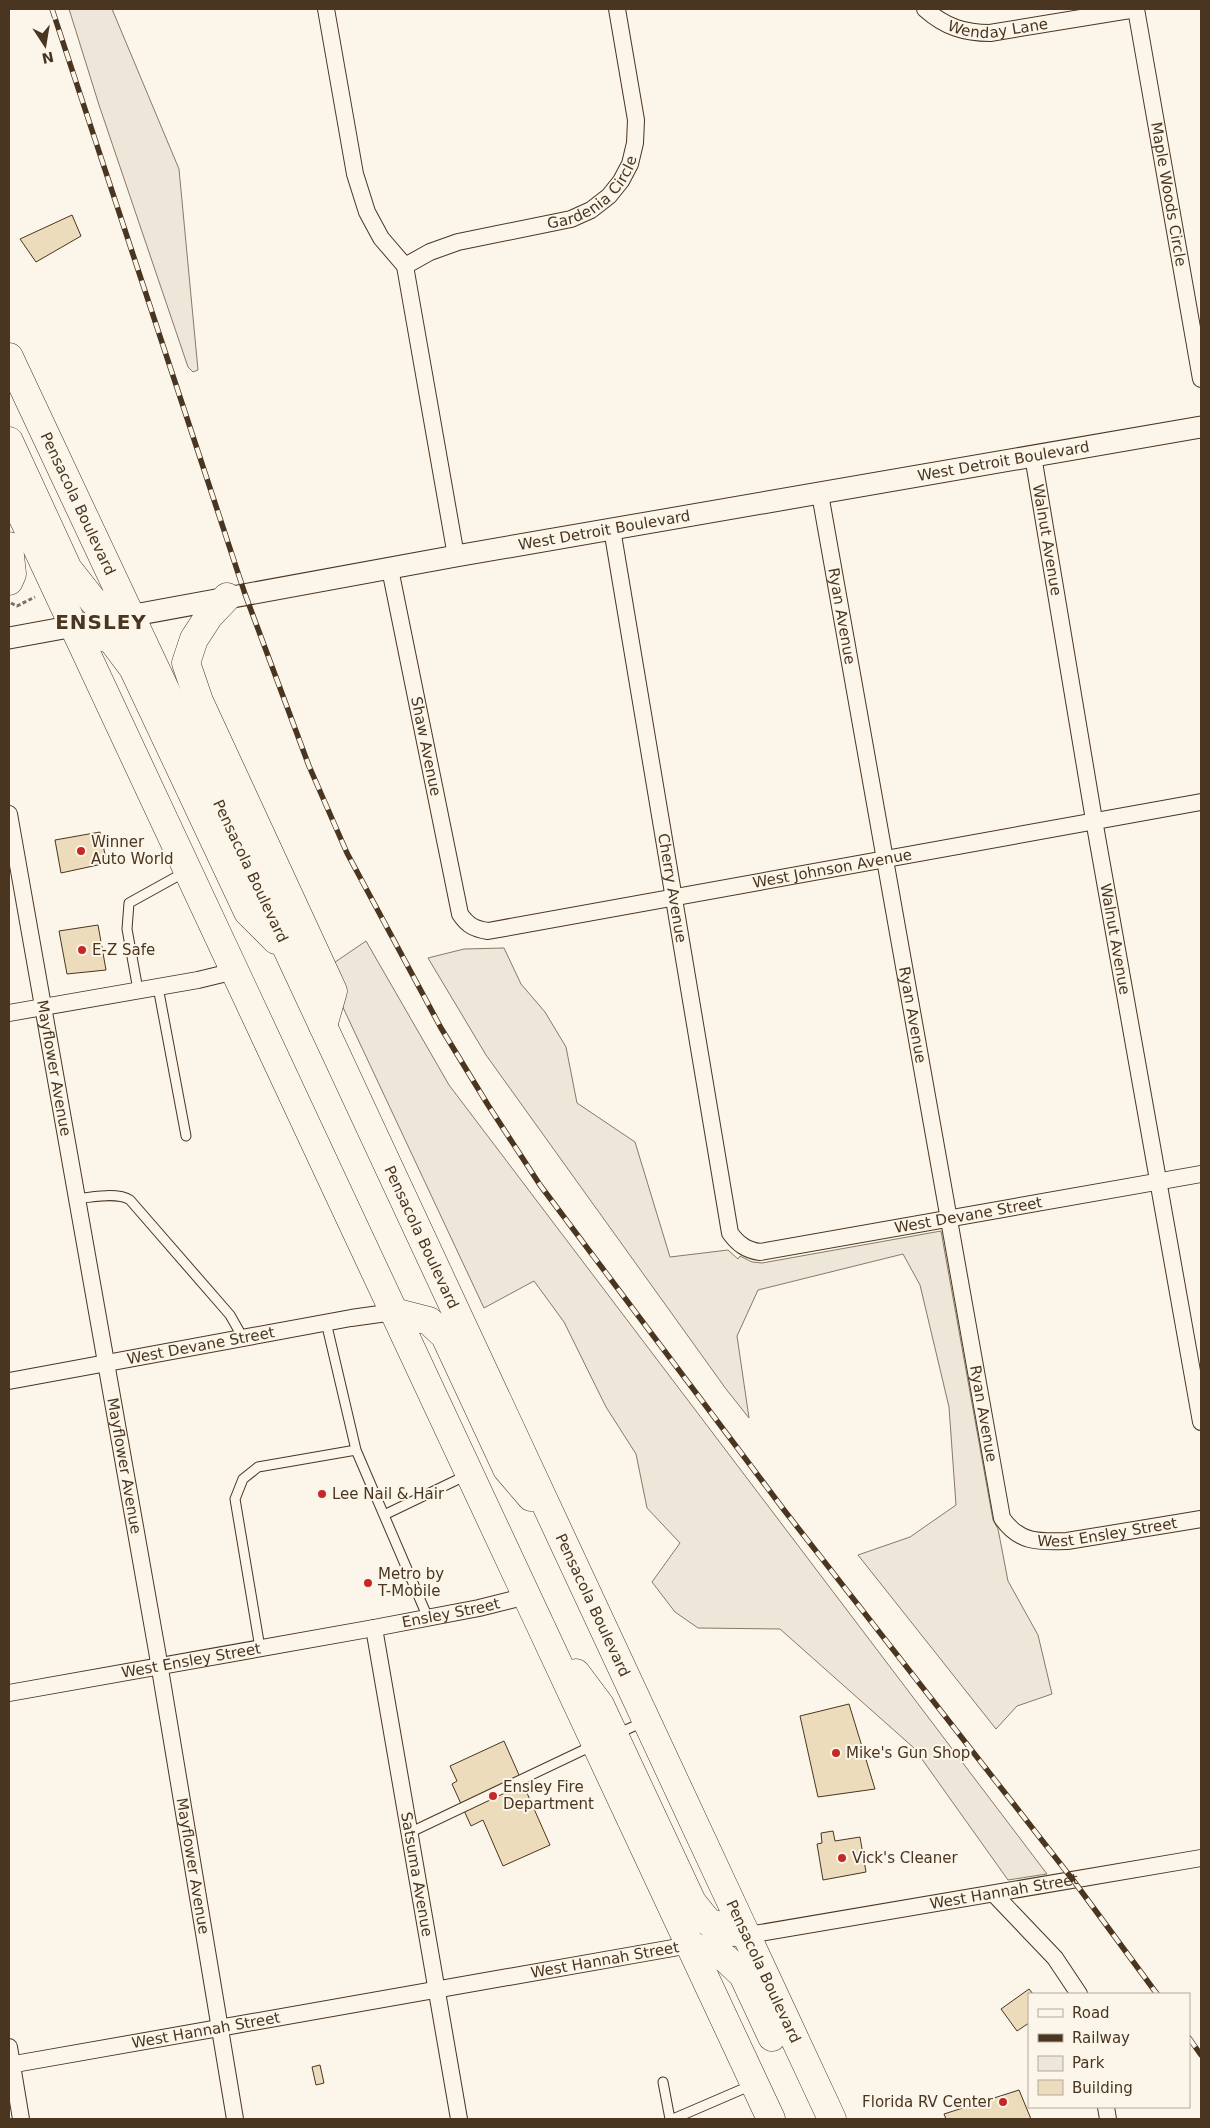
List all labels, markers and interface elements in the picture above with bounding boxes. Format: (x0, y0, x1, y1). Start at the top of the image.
street label: Wenday Lane (945, 15, 1049, 42)
north arrow (20, 20, 70, 70)
text: N (40, 49, 55, 67)
street label: Maple Woods Circle (1147, 120, 1190, 268)
street label: Gardenia Circle (546, 154, 641, 233)
street label: Pensacola Boulevard (37, 429, 119, 578)
street label: West Detroit Boulevard (916, 437, 1091, 485)
street label: Walnut Avenue (1029, 483, 1065, 597)
street label: West Detroit Boulevard (517, 507, 692, 554)
street label: Ryan Avenue (824, 566, 859, 666)
district label: ENSLEY (55, 610, 147, 634)
street label: Shaw Avenue (407, 695, 445, 798)
street label: Pensacola Boulevard (209, 797, 292, 945)
street label: Cherry Avenue (654, 832, 690, 944)
place label: Winner Auto World (91, 833, 174, 868)
marker: Winner Auto World (75, 845, 87, 857)
street label: West Johnson Avenue (751, 845, 913, 892)
street label: Walnut Avenue (1096, 882, 1134, 996)
place label: E-Z Safe (92, 941, 155, 959)
marker: E-Z Safe (76, 944, 88, 956)
street label: Ryan Avenue (895, 965, 930, 1065)
street label: Mayflower Avenue (33, 999, 75, 1138)
street label: Pensacola Boulevard (380, 1163, 462, 1312)
street label: West Devane Street (893, 1193, 1044, 1237)
street label: West Devane Street (126, 1323, 276, 1368)
street label: Ryan Avenue (966, 1364, 1001, 1463)
street label: Mayflower Avenue (103, 1396, 145, 1535)
place label: Lee Nail & Hair (332, 1485, 445, 1503)
marker: Lee Nail & Hair (316, 1488, 328, 1500)
street label: West Ensley Street (1037, 1514, 1179, 1551)
street label: Pensacola Boulevard (552, 1531, 634, 1680)
place label: Metro by T-Mobile (377, 1565, 444, 1600)
marker: Metro by T-Mobile (362, 1577, 374, 1589)
street label: Ensley Street (400, 1594, 502, 1632)
street label: West Ensley Street (120, 1639, 262, 1682)
place label: Mike's Gun Shop (846, 1744, 970, 1762)
marker: Mike's Gun Shop (830, 1747, 842, 1759)
place label: Ensley Fire Department (503, 1778, 594, 1813)
marker: Ensley Fire Department (487, 1790, 499, 1802)
street label: Mayflower Avenue (173, 1797, 213, 1936)
street label: Satsuma Avenue (397, 1811, 436, 1938)
place label: Vick's Cleaner (852, 1849, 959, 1867)
marker: Vick's Cleaner (836, 1852, 848, 1864)
street label: West Hannah Street (928, 1870, 1080, 1913)
street label: Pensacola Boulevard (722, 1897, 804, 2046)
street label: West Hannah Street (529, 1938, 681, 1982)
legend (1028, 1993, 1190, 2108)
text: Road (1072, 2004, 1110, 2022)
street label: West Hannah Street (130, 2008, 282, 2052)
text: Railway (1072, 2029, 1130, 2047)
text: Park (1072, 2054, 1105, 2072)
text: Building (1072, 2079, 1133, 2097)
place label: Florida RV Center (862, 2093, 994, 2111)
marker: Florida RV Center (997, 2096, 1009, 2108)

